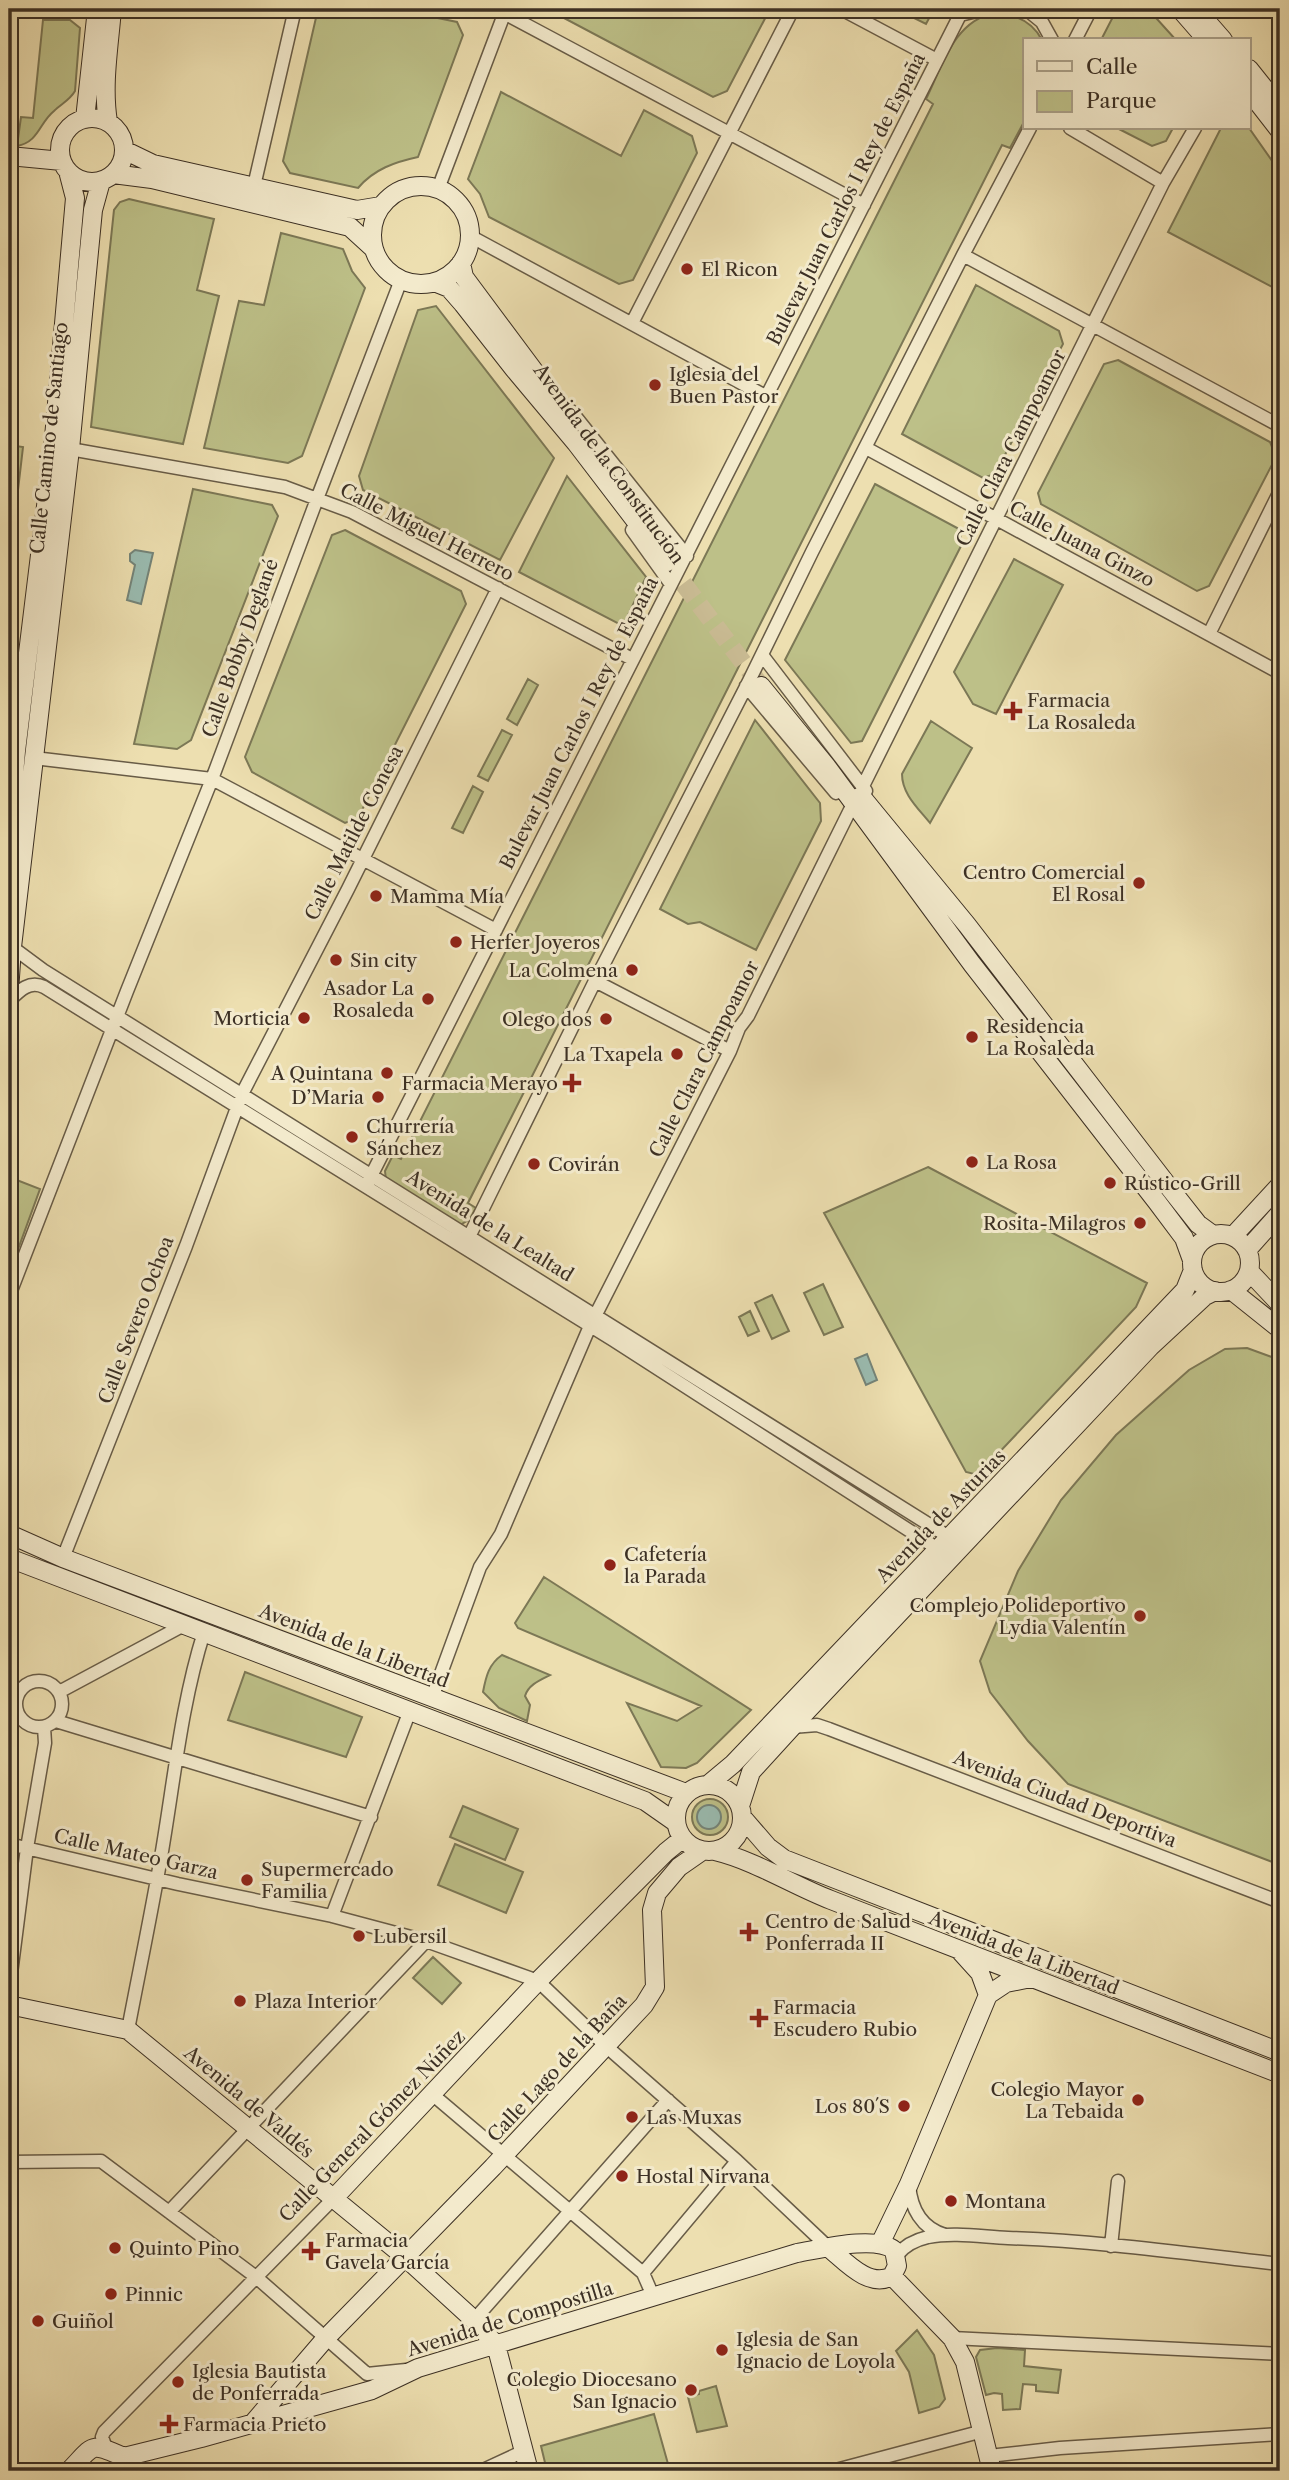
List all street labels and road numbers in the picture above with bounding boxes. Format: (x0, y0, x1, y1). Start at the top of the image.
street label: Bulevar Juan Carlos I Rey de España (762, 49, 930, 349)
street label: Calle Camino de Santiago (25, 321, 73, 555)
street label: Calle Clara Campoamor (951, 346, 1071, 550)
street label: Avenida de la Constitución (528, 359, 689, 569)
street label: Calle Miguel Herrero (336, 478, 518, 586)
street label: Calle Juana Ginzo (1005, 496, 1159, 592)
street label: Calle Bobby Deglané (197, 556, 283, 740)
street label: Bulevar Juan Carlos I Rey de España (495, 573, 663, 873)
street label: Calle Matilde Conesa (300, 742, 408, 924)
street label: Calle Clara Campoamor (644, 957, 764, 1161)
street label: Avenida de la Lealtad (402, 1165, 578, 1287)
street label: Calle Severo Ochoa (93, 1233, 179, 1407)
street label: Avenida de Asturias (871, 1444, 1011, 1588)
street label: Avenida de la Libertad (255, 1599, 453, 1693)
street label: Avenida Ciudad Deportiva (949, 1745, 1180, 1852)
street label: Calle Mateo Garza (52, 1824, 220, 1884)
street label: Avenida de la Libertad (925, 1906, 1123, 2000)
street label: Calle Lago de la Baña (483, 1989, 631, 2147)
street label: Calle General Gómez Núñez (274, 2025, 470, 2227)
street label: Avenida de Valdés (179, 2040, 318, 2163)
street label: Avenida de Compostilla (403, 2277, 616, 2362)

